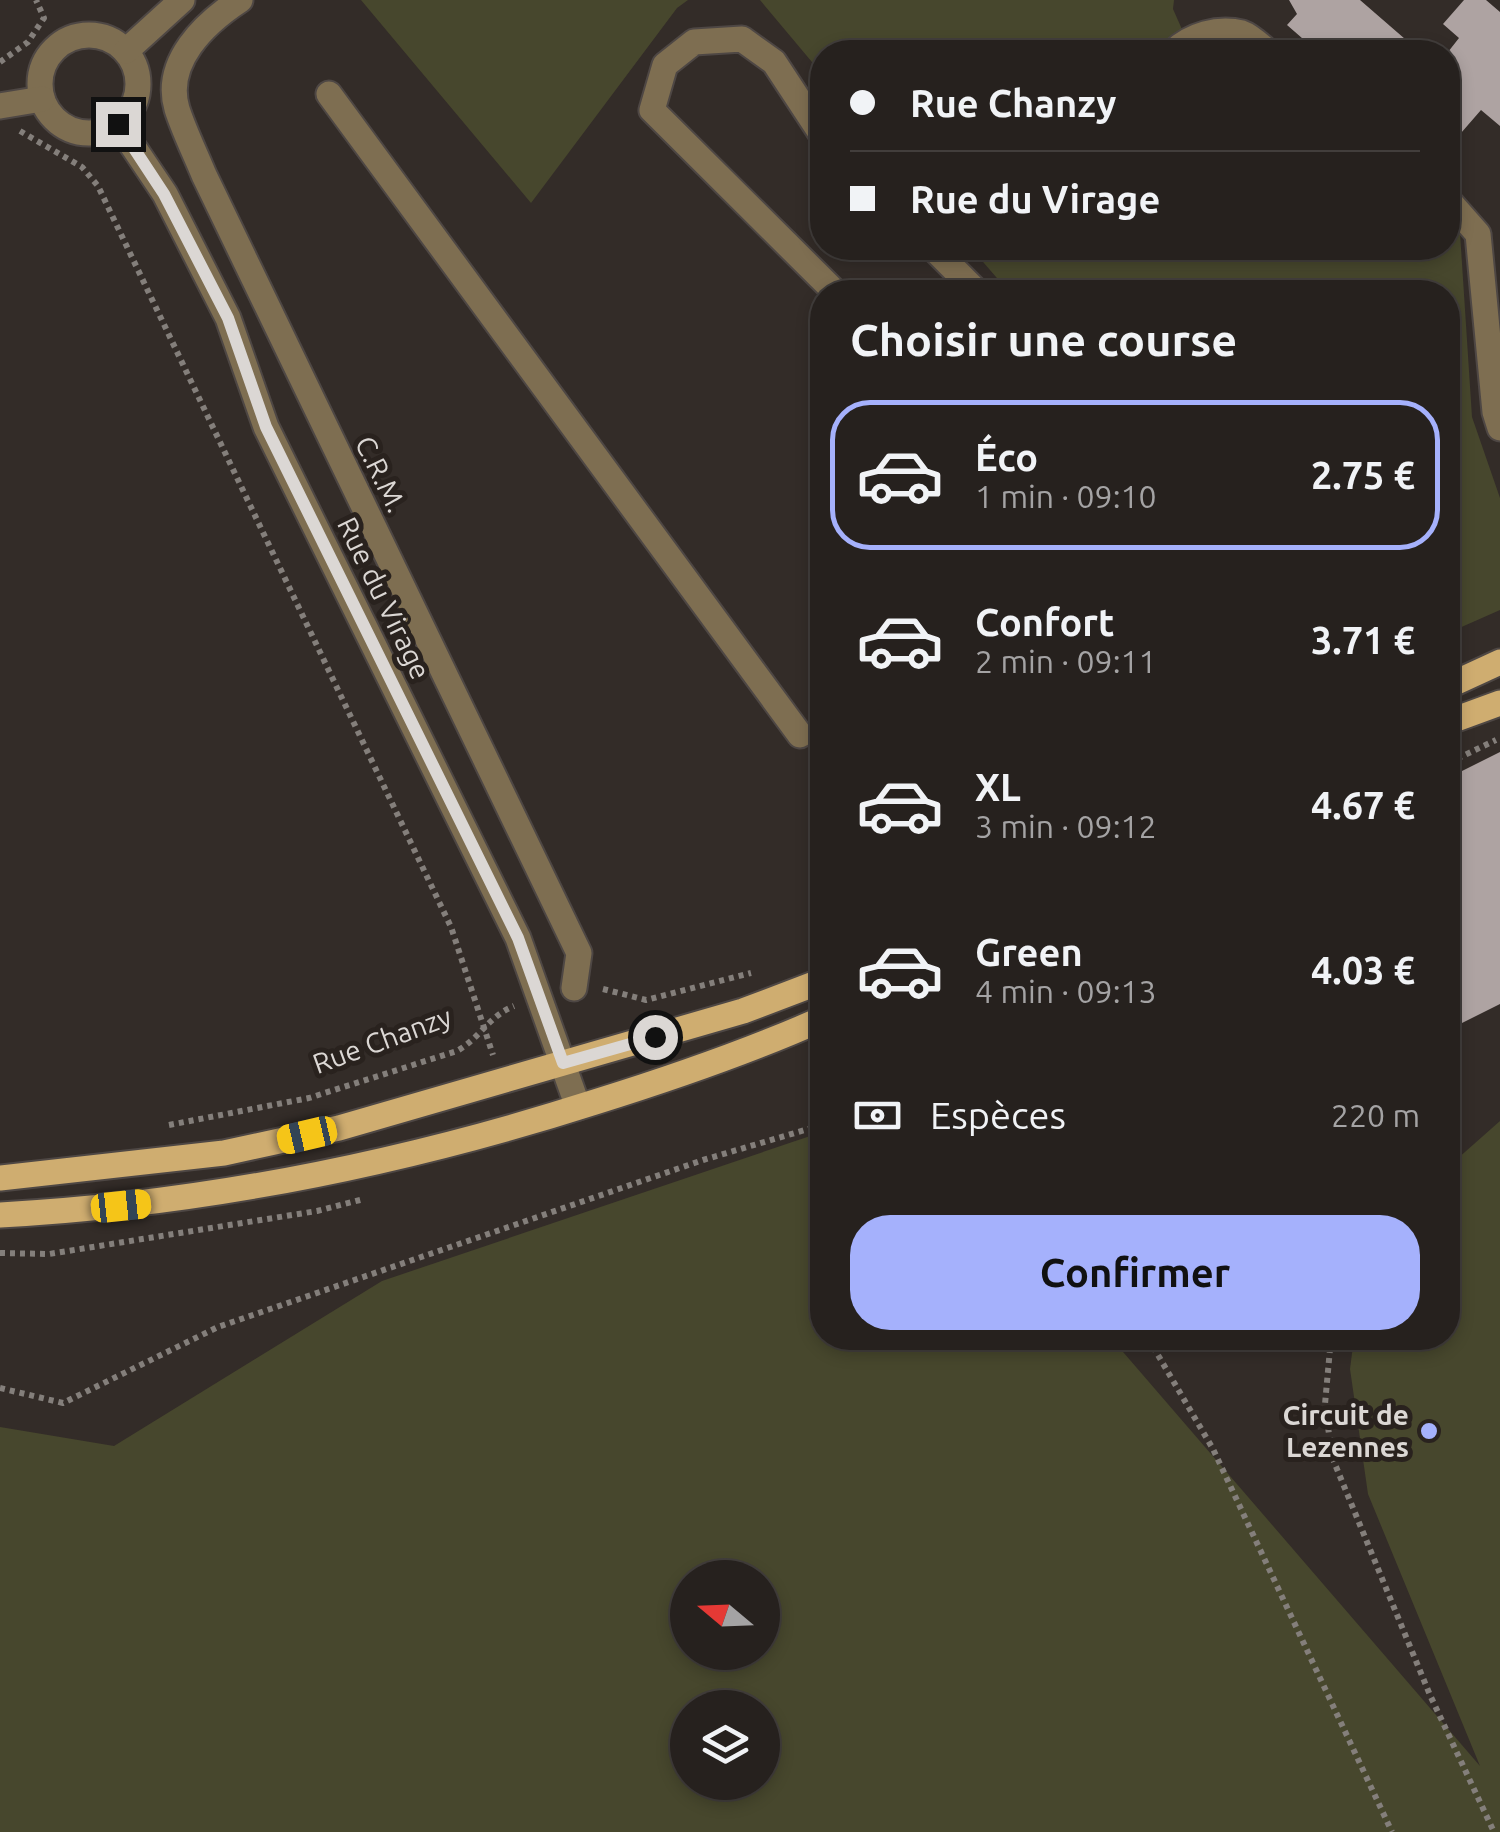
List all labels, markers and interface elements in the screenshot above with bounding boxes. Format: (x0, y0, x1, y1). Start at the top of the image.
text: Rue Chanzy (910, 82, 1117, 124)
route end (96, 102, 141, 147)
text: Rue du Virage (910, 178, 1160, 220)
text: Choisir une course (850, 314, 1237, 365)
icon: car (855, 430, 945, 520)
street label: C.R.M. (350, 431, 413, 517)
text: Éco (975, 436, 1038, 478)
text: 2.75 € (1311, 454, 1415, 496)
text: 1 min · 09:10 (975, 478, 1157, 514)
street label: Rue du Virage (332, 512, 437, 684)
icon: car (855, 595, 945, 685)
text: Confort (975, 601, 1114, 643)
text: 3.71 € (1311, 619, 1415, 661)
text: 2 min · 09:11 (975, 643, 1157, 679)
icon: car (855, 760, 945, 850)
text: XL (975, 766, 1021, 808)
text: 4.67 € (1311, 784, 1415, 826)
text: 3 min · 09:12 (975, 808, 1157, 844)
icon: car (855, 925, 945, 1015)
text: Green (975, 931, 1083, 973)
text: 4.03 € (1311, 949, 1415, 991)
text: 4 min · 09:13 (975, 973, 1157, 1009)
street label: Rue Chanzy (308, 1000, 455, 1079)
route start (633, 1015, 678, 1060)
icon: cash (850, 1088, 905, 1143)
text: Espèces (930, 1094, 1066, 1136)
text: 220 m (1331, 1097, 1420, 1133)
car (274, 1114, 340, 1156)
car (90, 1188, 152, 1224)
button: Confirmer (850, 1215, 1420, 1330)
place label: Circuit de Lezennes (1283, 1399, 1409, 1462)
marker: Circuit de Lezennes (1418, 1420, 1440, 1442)
north arrow (670, 1560, 780, 1670)
map controls (670, 1560, 780, 1800)
button: layers (670, 1690, 780, 1800)

